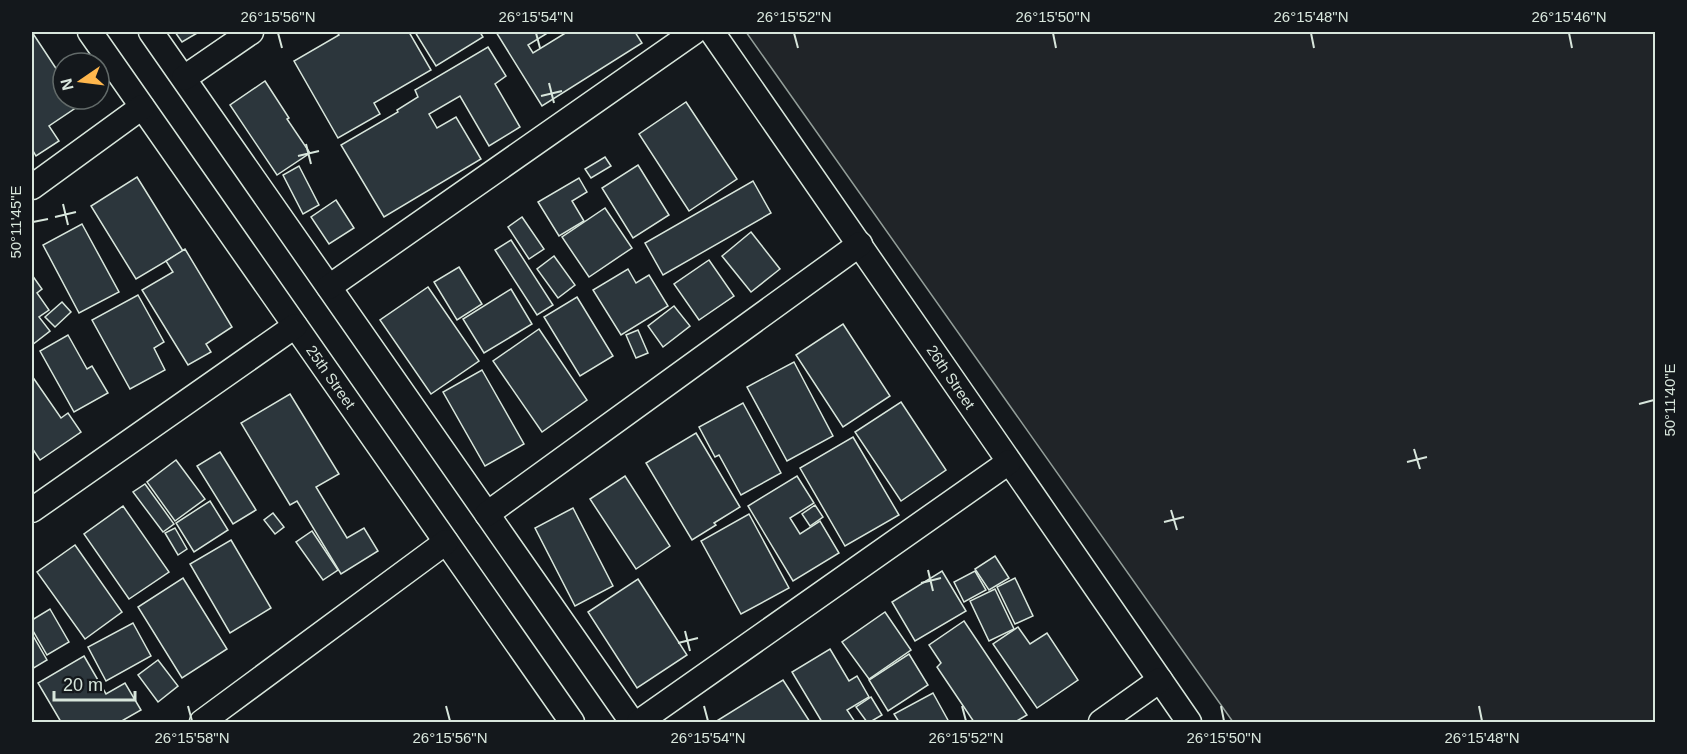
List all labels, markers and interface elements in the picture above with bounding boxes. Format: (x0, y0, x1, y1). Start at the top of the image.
text: 26°15'56"N (240, 8, 316, 25)
text: 26°15'54"N (498, 8, 574, 25)
text: 26°15'52"N (756, 8, 832, 25)
text: 26°15'50"N (1015, 8, 1091, 25)
text: 26°15'48"N (1273, 8, 1349, 25)
text: 26°15'46"N (1531, 8, 1607, 25)
north arrow (51, 51, 111, 111)
text: N (57, 77, 77, 92)
text: 50°11'45"E (7, 185, 24, 259)
street label: 25th Street (303, 342, 359, 413)
street label: 26th Street (923, 342, 979, 413)
text: 50°11'40"E (1661, 363, 1678, 437)
scale bar (54, 664, 135, 702)
text: 20 m (63, 675, 103, 695)
text: 26°15'58"N (154, 729, 230, 746)
text: 26°15'56"N (412, 729, 488, 746)
text: 26°15'54"N (670, 729, 746, 746)
text: 26°15'52"N (928, 729, 1004, 746)
text: 26°15'50"N (1186, 729, 1262, 746)
text: 26°15'48"N (1444, 729, 1520, 746)

